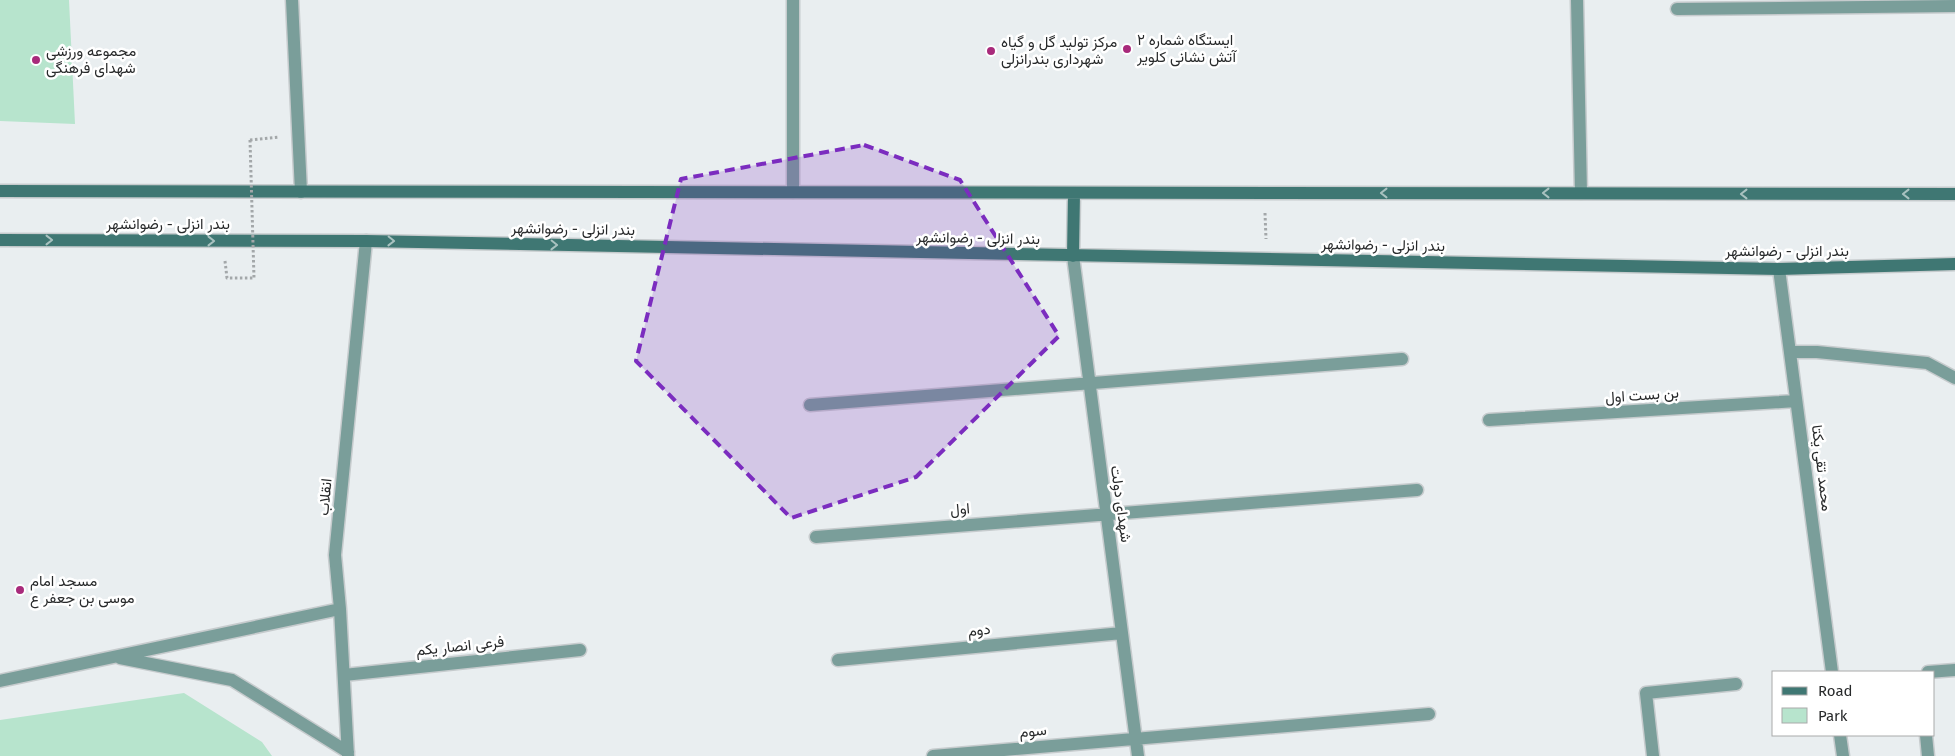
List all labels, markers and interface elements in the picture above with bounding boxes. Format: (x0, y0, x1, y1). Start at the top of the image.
place label: ایستگاه شماره ۲ آتش نشانی کلویر (1136, 31, 1238, 67)
place label: مرکز تولید گل و گیاه شهرداری بندرانزلی (1001, 33, 1117, 69)
place label: مجموعه ورزشی شهدای فرهنگی (46, 42, 136, 78)
marker: ایستگاه شماره ۲ آتش نشانی کلویر (1121, 43, 1133, 55)
marker: مرکز تولید گل و گیاه شهرداری بندرانزلی (985, 45, 997, 57)
marker: مجموعه ورزشی شهدای فرهنگی (30, 54, 42, 66)
one-way arrow (1380, 188, 1388, 198)
one-way arrow (1542, 188, 1550, 198)
one-way arrow (1740, 189, 1748, 199)
one-way arrow (1902, 189, 1910, 199)
street label: بندر انزلی - رضوانشهر (105, 215, 230, 234)
street label: بندر انزلی - رضوانشهر (510, 219, 635, 240)
street label: بندر انزلی - رضوانشهر (915, 228, 1040, 249)
one-way arrow (45, 235, 53, 245)
street label: بندر انزلی - رضوانشهر (1320, 235, 1445, 256)
one-way arrow (208, 236, 215, 246)
one-way arrow (387, 236, 395, 247)
one-way arrow (550, 240, 558, 250)
street label: بندر انزلی - رضوانشهر (1724, 242, 1849, 261)
street label: بن بست اول (1604, 383, 1680, 408)
street label: محمد تقی یکتا (1807, 424, 1836, 512)
street label: شهدای دولت (1106, 464, 1135, 544)
street label: انقلاب (314, 478, 336, 516)
street label: اول (949, 499, 971, 519)
place label: مسجد امام موسی بن جعفر ع (30, 572, 135, 609)
marker: مسجد امام موسی بن جعفر ع (14, 584, 26, 596)
street label: دوم (967, 620, 991, 641)
street label: فرعی انصار یکم (415, 632, 505, 661)
legend (1772, 671, 1935, 736)
text: Road (1818, 682, 1853, 700)
text: Park (1818, 707, 1848, 725)
street label: سوم (1019, 721, 1048, 742)

